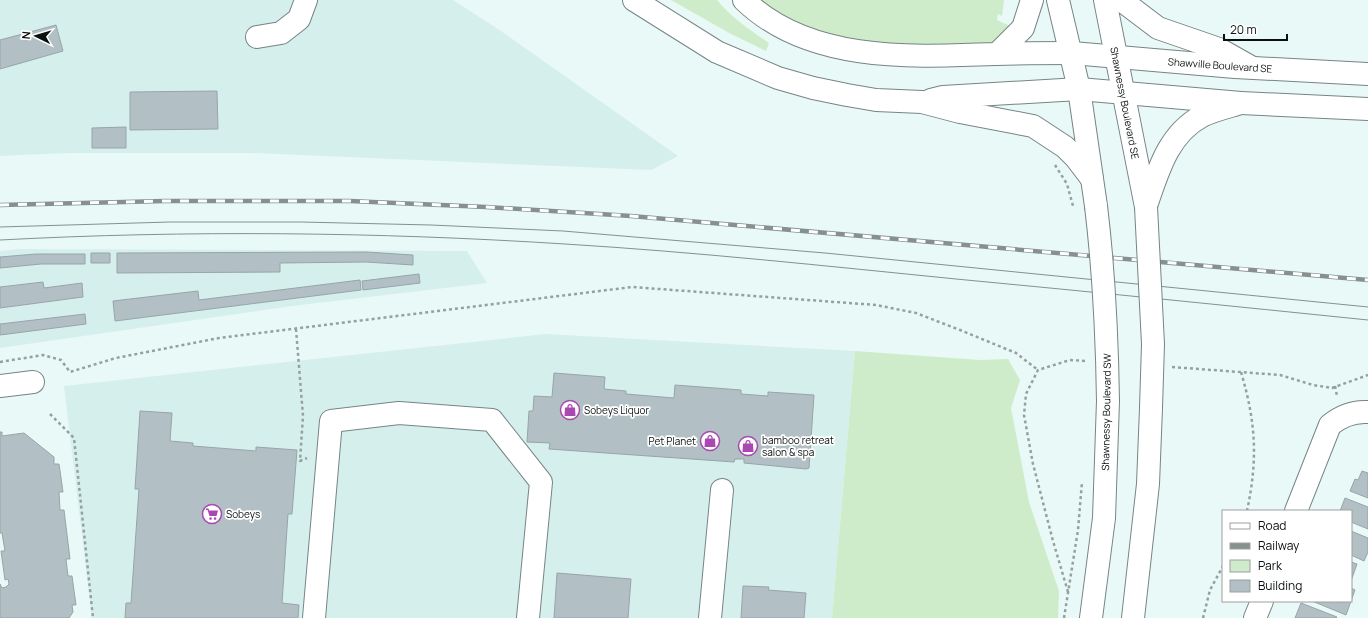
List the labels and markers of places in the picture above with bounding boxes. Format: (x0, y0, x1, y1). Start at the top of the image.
shop icon: Sobeys Liquor (559, 399, 581, 421)
place label: Sobeys Liquor (584, 403, 649, 417)
shop icon: Pet Planet (699, 430, 721, 452)
place label: bamboo retreat salon & spa (762, 433, 834, 459)
place label: Pet Planet (648, 434, 696, 448)
shop icon: bamboo retreat salon & spa (737, 435, 759, 457)
supermarket icon: Sobeys (201, 503, 223, 525)
place label: Sobeys (226, 507, 260, 521)

